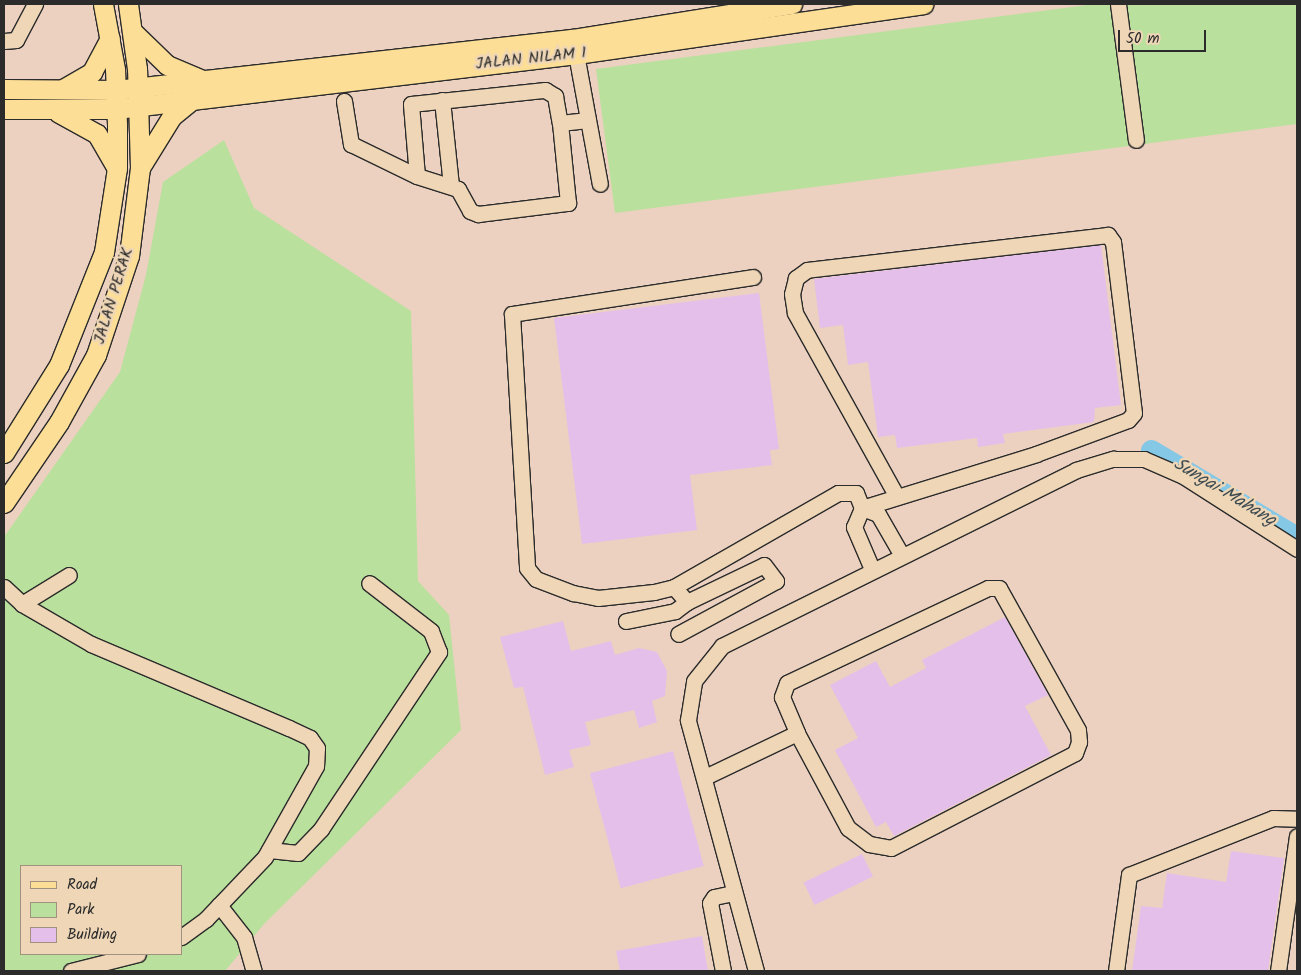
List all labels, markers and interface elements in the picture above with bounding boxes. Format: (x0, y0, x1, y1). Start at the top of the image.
scale bar (1121, 20, 1208, 52)
text: 50 m (1126, 27, 1160, 51)
street label: JALAN NILAM 1 (475, 44, 587, 74)
street label: JALAN PERAK (90, 246, 138, 346)
water label: Sungai Mahang (1169, 454, 1279, 532)
legend (20, 865, 182, 955)
text: Road (67, 873, 97, 897)
text: Park (67, 898, 94, 922)
text: Building (67, 923, 117, 947)

